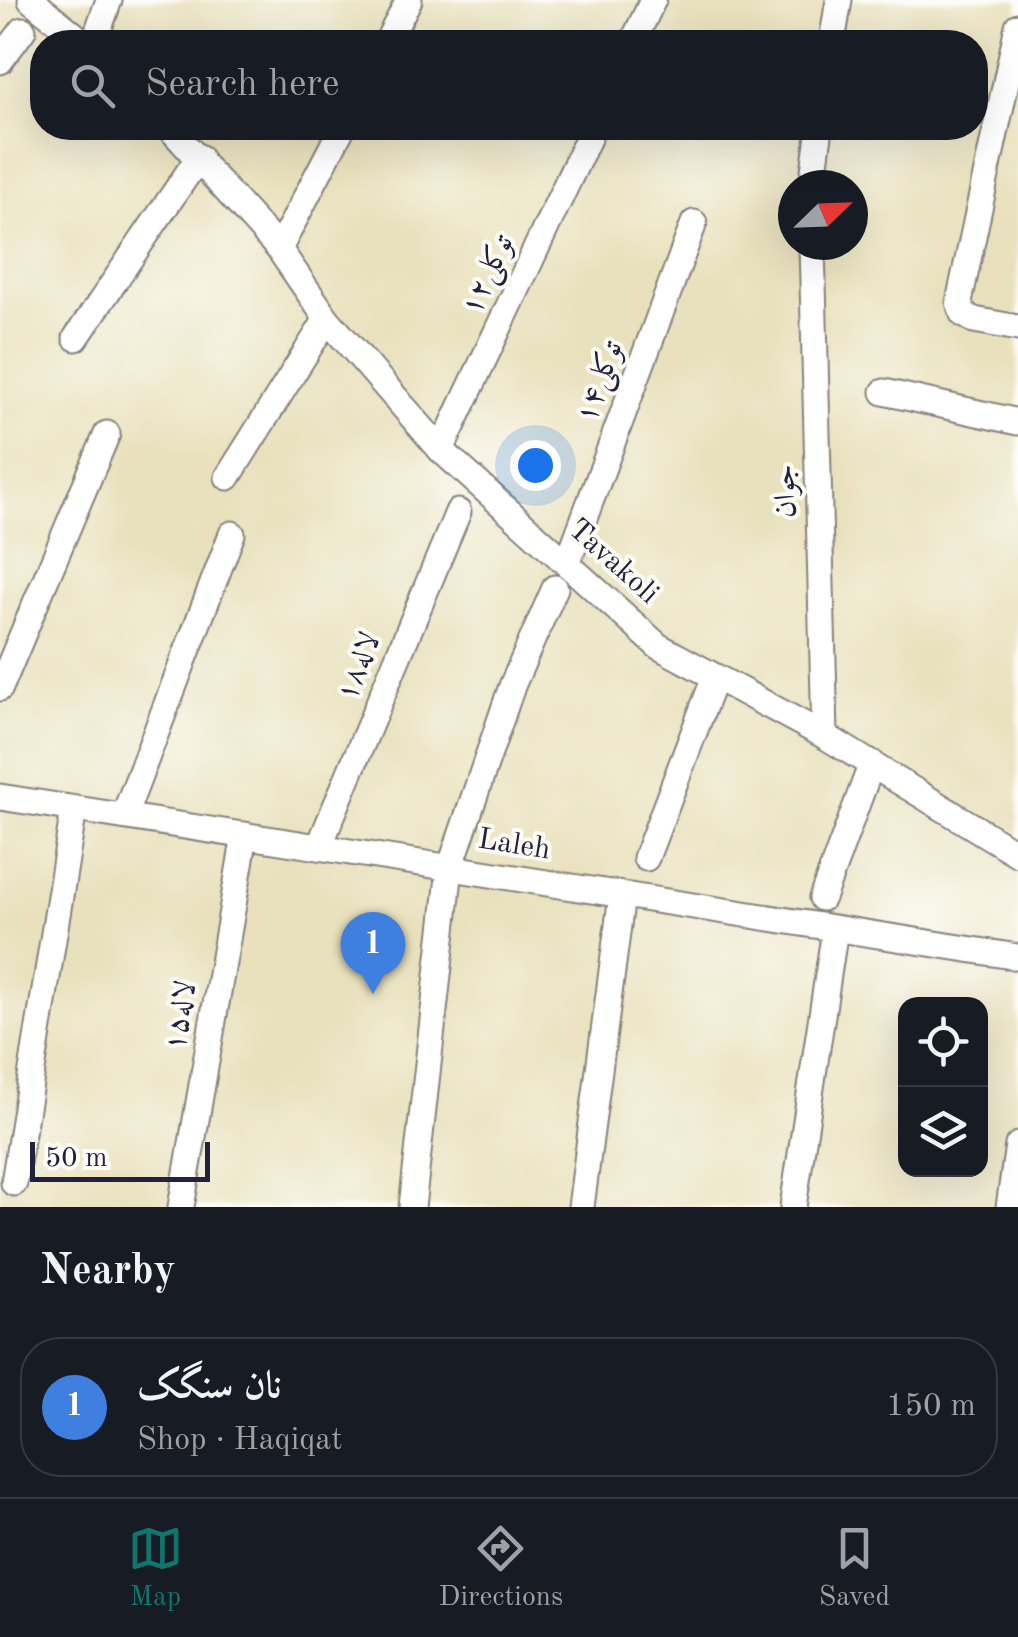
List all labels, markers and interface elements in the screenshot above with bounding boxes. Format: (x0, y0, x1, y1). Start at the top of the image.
search box (30, 30, 988, 140)
icon: search (65, 58, 120, 113)
text: Search here (145, 66, 340, 104)
north arrow (778, 170, 868, 260)
street label: توکلی۱۲ (456, 230, 524, 322)
street label: توکلی۱۴ (571, 337, 633, 428)
your location (510, 440, 561, 491)
street label: جوان (771, 464, 803, 518)
street label: Tavakoli (562, 514, 664, 610)
street label: لاله۱۸ (332, 629, 386, 705)
street label: Laleh (476, 824, 552, 866)
pin: 1 (340, 912, 406, 994)
street label: لاله۱۵ (160, 979, 202, 1053)
map controls (898, 997, 988, 1177)
button: locate (898, 997, 988, 1087)
button: layers (898, 1087, 988, 1177)
scale bar (30, 1137, 210, 1182)
text: 50 m (45, 1145, 108, 1173)
text: Nearby (40, 1251, 176, 1293)
text: نان سنگک (137, 1368, 282, 1406)
text: 1 (65, 1391, 84, 1423)
text: 150 m (886, 1391, 976, 1423)
text: Shop · Haqiqat (137, 1425, 342, 1457)
tab: Map (128, 1521, 183, 1616)
tab: Directions (439, 1521, 563, 1616)
tab: Saved (819, 1521, 890, 1616)

